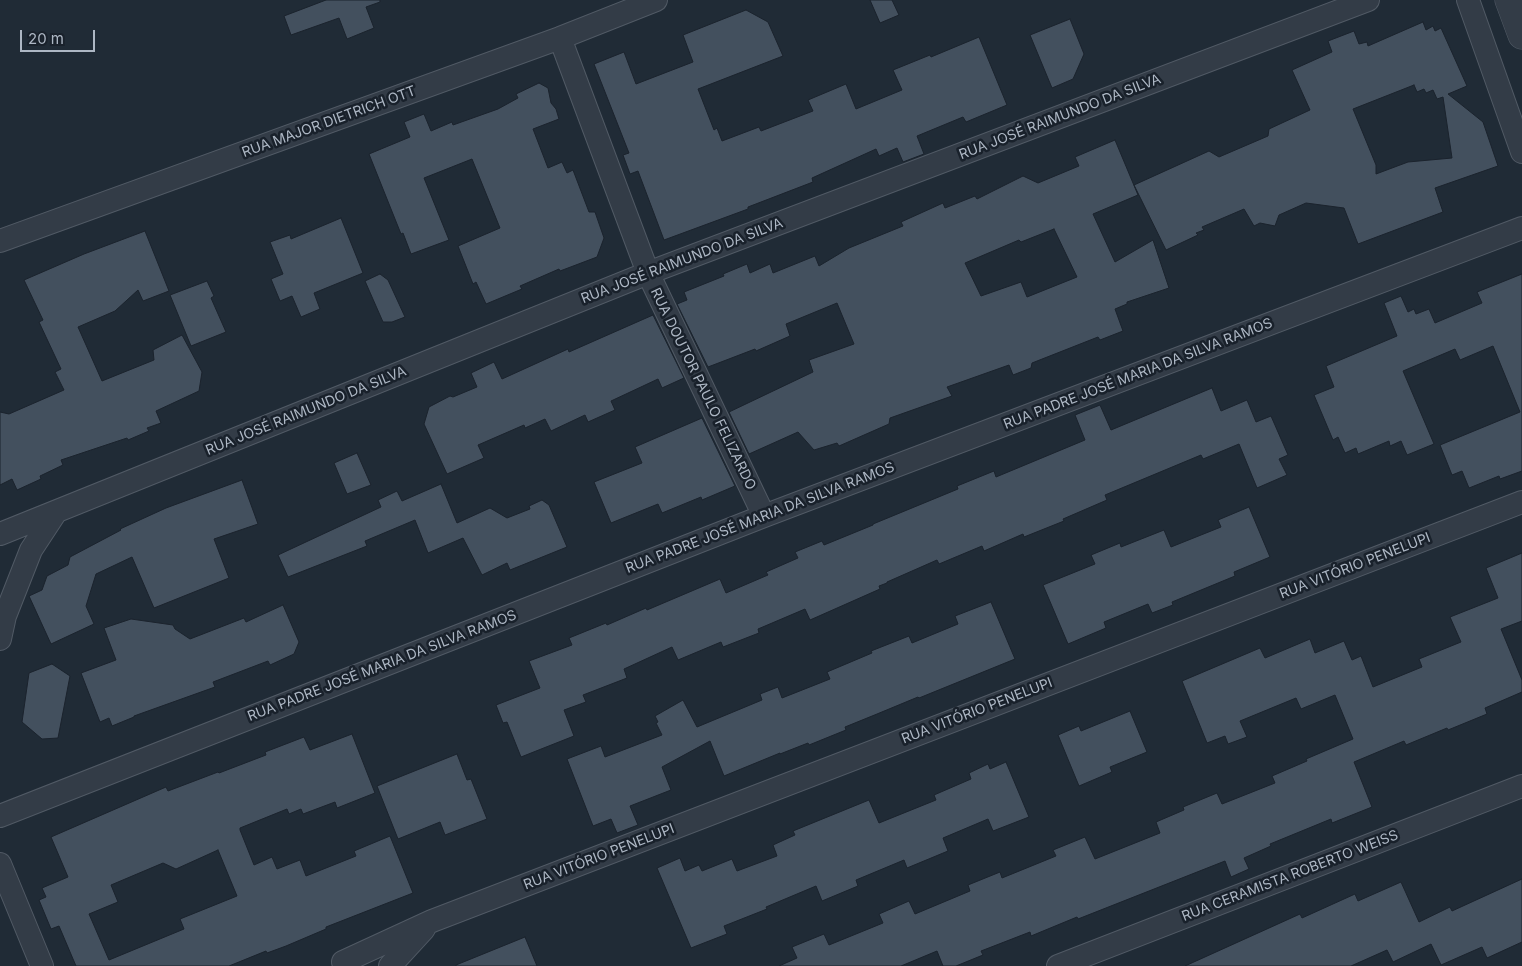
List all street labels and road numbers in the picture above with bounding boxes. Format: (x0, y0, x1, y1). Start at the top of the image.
street label: RUA JOSÉ RAIMUNDO DA SILVA (957, 71, 1163, 163)
street label: RUA MAJOR DIETRICH OTT (240, 83, 418, 161)
street label: RUA JOSÉ RAIMUNDO DA SILVA (579, 215, 785, 307)
street label: RUA DOUTOR PAULO FELIZARDO (647, 285, 759, 493)
street label: RUA PADRE JOSÉ MARIA DA SILVA RAMOS (1001, 315, 1275, 433)
street label: RUA JOSÉ RAIMUNDO DA SILVA (203, 363, 409, 459)
street label: RUA PADRE JOSÉ MARIA DA SILVA RAMOS (623, 459, 897, 577)
street label: RUA VITÓRIO PENELUPI (1277, 529, 1433, 603)
street label: RUA PADRE JOSÉ MARIA DA SILVA RAMOS (245, 607, 519, 725)
street label: RUA VITÓRIO PENELUPI (899, 674, 1055, 748)
street label: RUA VITÓRIO PENELUPI (521, 820, 677, 894)
street label: RUA CERAMISTA ROBERTO WEISS (1179, 827, 1401, 925)

